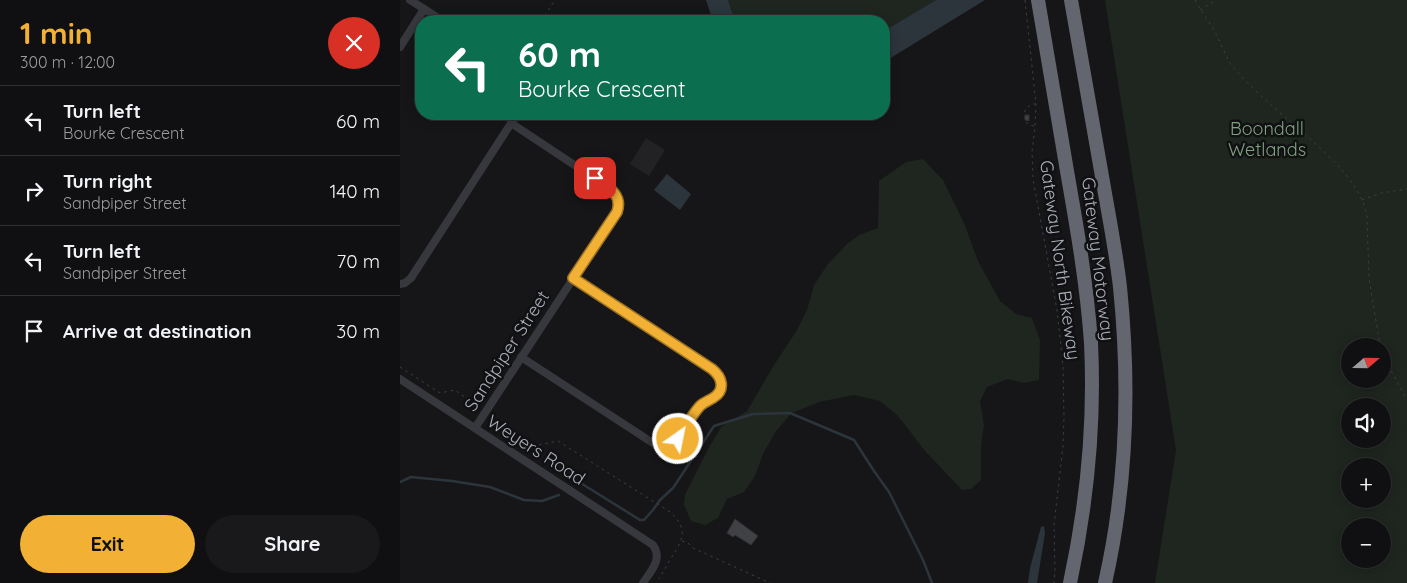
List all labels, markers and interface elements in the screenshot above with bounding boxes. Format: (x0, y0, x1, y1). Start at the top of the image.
text: 1 min (20, 14, 93, 52)
button: close (328, 17, 380, 69)
text: 60 m (518, 32, 601, 76)
icon: left (435, 35, 500, 100)
text: 300 m · 12:00 (20, 52, 115, 72)
text: Bourke Crescent (518, 75, 685, 103)
text: Turn left (63, 99, 141, 123)
icon: left (20, 107, 48, 135)
text: 60 m (336, 109, 380, 133)
park label: Boondall Wetlands (1228, 117, 1306, 161)
text: Bourke Crescent (63, 123, 185, 143)
pin (574, 157, 616, 199)
street label: Gateway North Bikeway (1035, 159, 1086, 361)
icon: arrive (581, 164, 609, 192)
text: Turn right (63, 169, 152, 193)
street label: Gateway Motorway (1077, 176, 1120, 342)
icon: right (20, 177, 48, 205)
text: 140 m (329, 179, 380, 203)
text: Sandpiper Street (63, 193, 187, 213)
text: Turn left (63, 239, 141, 263)
icon: left (20, 247, 48, 275)
text: 70 m (336, 249, 380, 273)
text: Sandpiper Street (63, 263, 187, 283)
street label: Sandpiper Street (459, 286, 554, 415)
icon: arrive (20, 317, 48, 345)
text: Arrive at destination (63, 319, 252, 343)
text: 30 m (336, 319, 380, 343)
north arrow (1341, 338, 1391, 388)
map controls (1341, 338, 1391, 568)
button: sound (1341, 398, 1391, 448)
street label: Weyers Road (483, 409, 590, 490)
position arrow (651, 412, 703, 464)
button: + (1341, 458, 1391, 508)
button: Exit (20, 515, 195, 573)
button: Share (205, 515, 380, 573)
button: − (1341, 518, 1391, 568)

